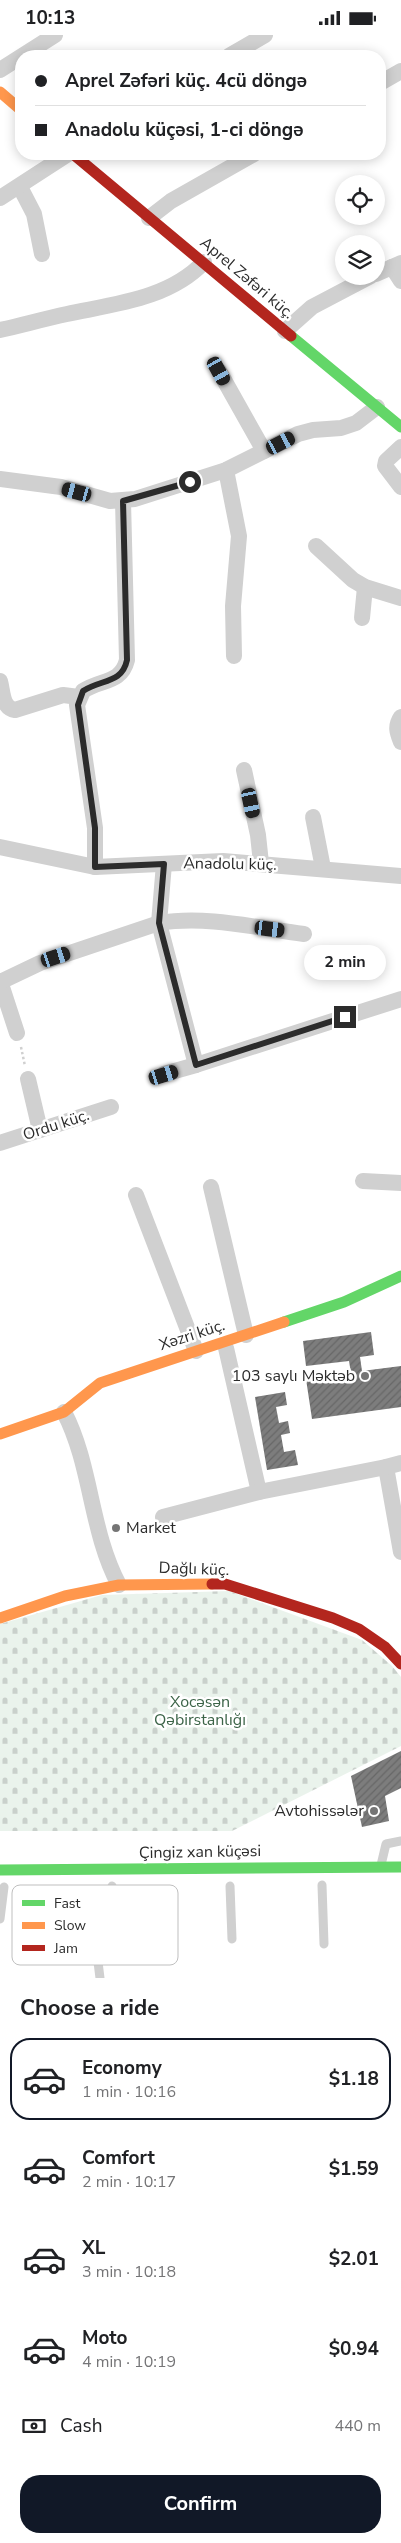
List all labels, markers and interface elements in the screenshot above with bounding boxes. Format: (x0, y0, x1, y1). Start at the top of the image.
text: 10:13 (25, 5, 75, 31)
text: Aprel Zəfəri küç. 4cü döngə (65, 68, 307, 94)
text: Anadolu küçəsi, 1-ci döngə (65, 117, 304, 143)
map controls (335, 175, 385, 285)
button: locate (335, 175, 385, 225)
street label: Aprel Zəfəri küç. (195, 232, 299, 324)
button: layers (335, 235, 385, 285)
car (205, 354, 232, 388)
car (264, 430, 297, 456)
route start (179, 471, 201, 493)
car (60, 481, 93, 503)
car (240, 787, 261, 819)
street label: Anadolu küç. (183, 852, 277, 876)
car (254, 920, 285, 938)
car (39, 945, 72, 969)
callout: 2 min (304, 945, 386, 979)
text: 2 min (324, 951, 366, 973)
route end (334, 1006, 356, 1028)
car (147, 1063, 180, 1087)
street label: Ordu küç. (20, 1104, 92, 1146)
street label: Xəzri küç. (156, 1314, 228, 1356)
place label: 103 saylı Məktəb (232, 1365, 355, 1387)
marker: 103 saylı Məktəb (359, 1370, 371, 1382)
place label: Market (126, 1517, 176, 1539)
marker: Market (110, 1522, 122, 1534)
street label: Dağlı küç. (158, 1557, 230, 1581)
park label: Xocəsən Qəbirstanlığı (154, 1691, 246, 1731)
place label: Avtohissələr (274, 1800, 364, 1822)
marker: Avtohissələr (368, 1805, 380, 1817)
street label: Çingiz xan küçəsi (139, 1840, 261, 1864)
legend (12, 1885, 178, 1965)
text: Fast (54, 1894, 80, 1913)
text: Slow (54, 1916, 86, 1935)
text: Jam (53, 1939, 78, 1958)
text: Choose a ride (20, 1993, 159, 2023)
text: Economy (82, 2055, 162, 2081)
icon: car (22, 2057, 67, 2102)
text: $1.18 (329, 2066, 379, 2092)
text: 1 min · 10:16 (82, 2081, 176, 2103)
text: Comfort (82, 2145, 155, 2171)
icon: car (22, 2147, 67, 2192)
text: $1.59 (329, 2156, 379, 2182)
text: 2 min · 10:17 (82, 2171, 176, 2193)
text: XL (82, 2235, 105, 2261)
icon: car (22, 2237, 67, 2282)
text: $2.01 (329, 2246, 379, 2272)
text: 3 min · 10:18 (82, 2261, 176, 2283)
text: Moto (82, 2325, 128, 2351)
icon: car (22, 2327, 67, 2372)
text: $0.94 (329, 2336, 379, 2362)
text: 4 min · 10:19 (82, 2351, 176, 2373)
icon: cash (20, 2412, 48, 2440)
text: Cash (60, 2413, 102, 2439)
text: 440 m (334, 2415, 381, 2437)
button: Confirm (20, 2475, 381, 2533)

